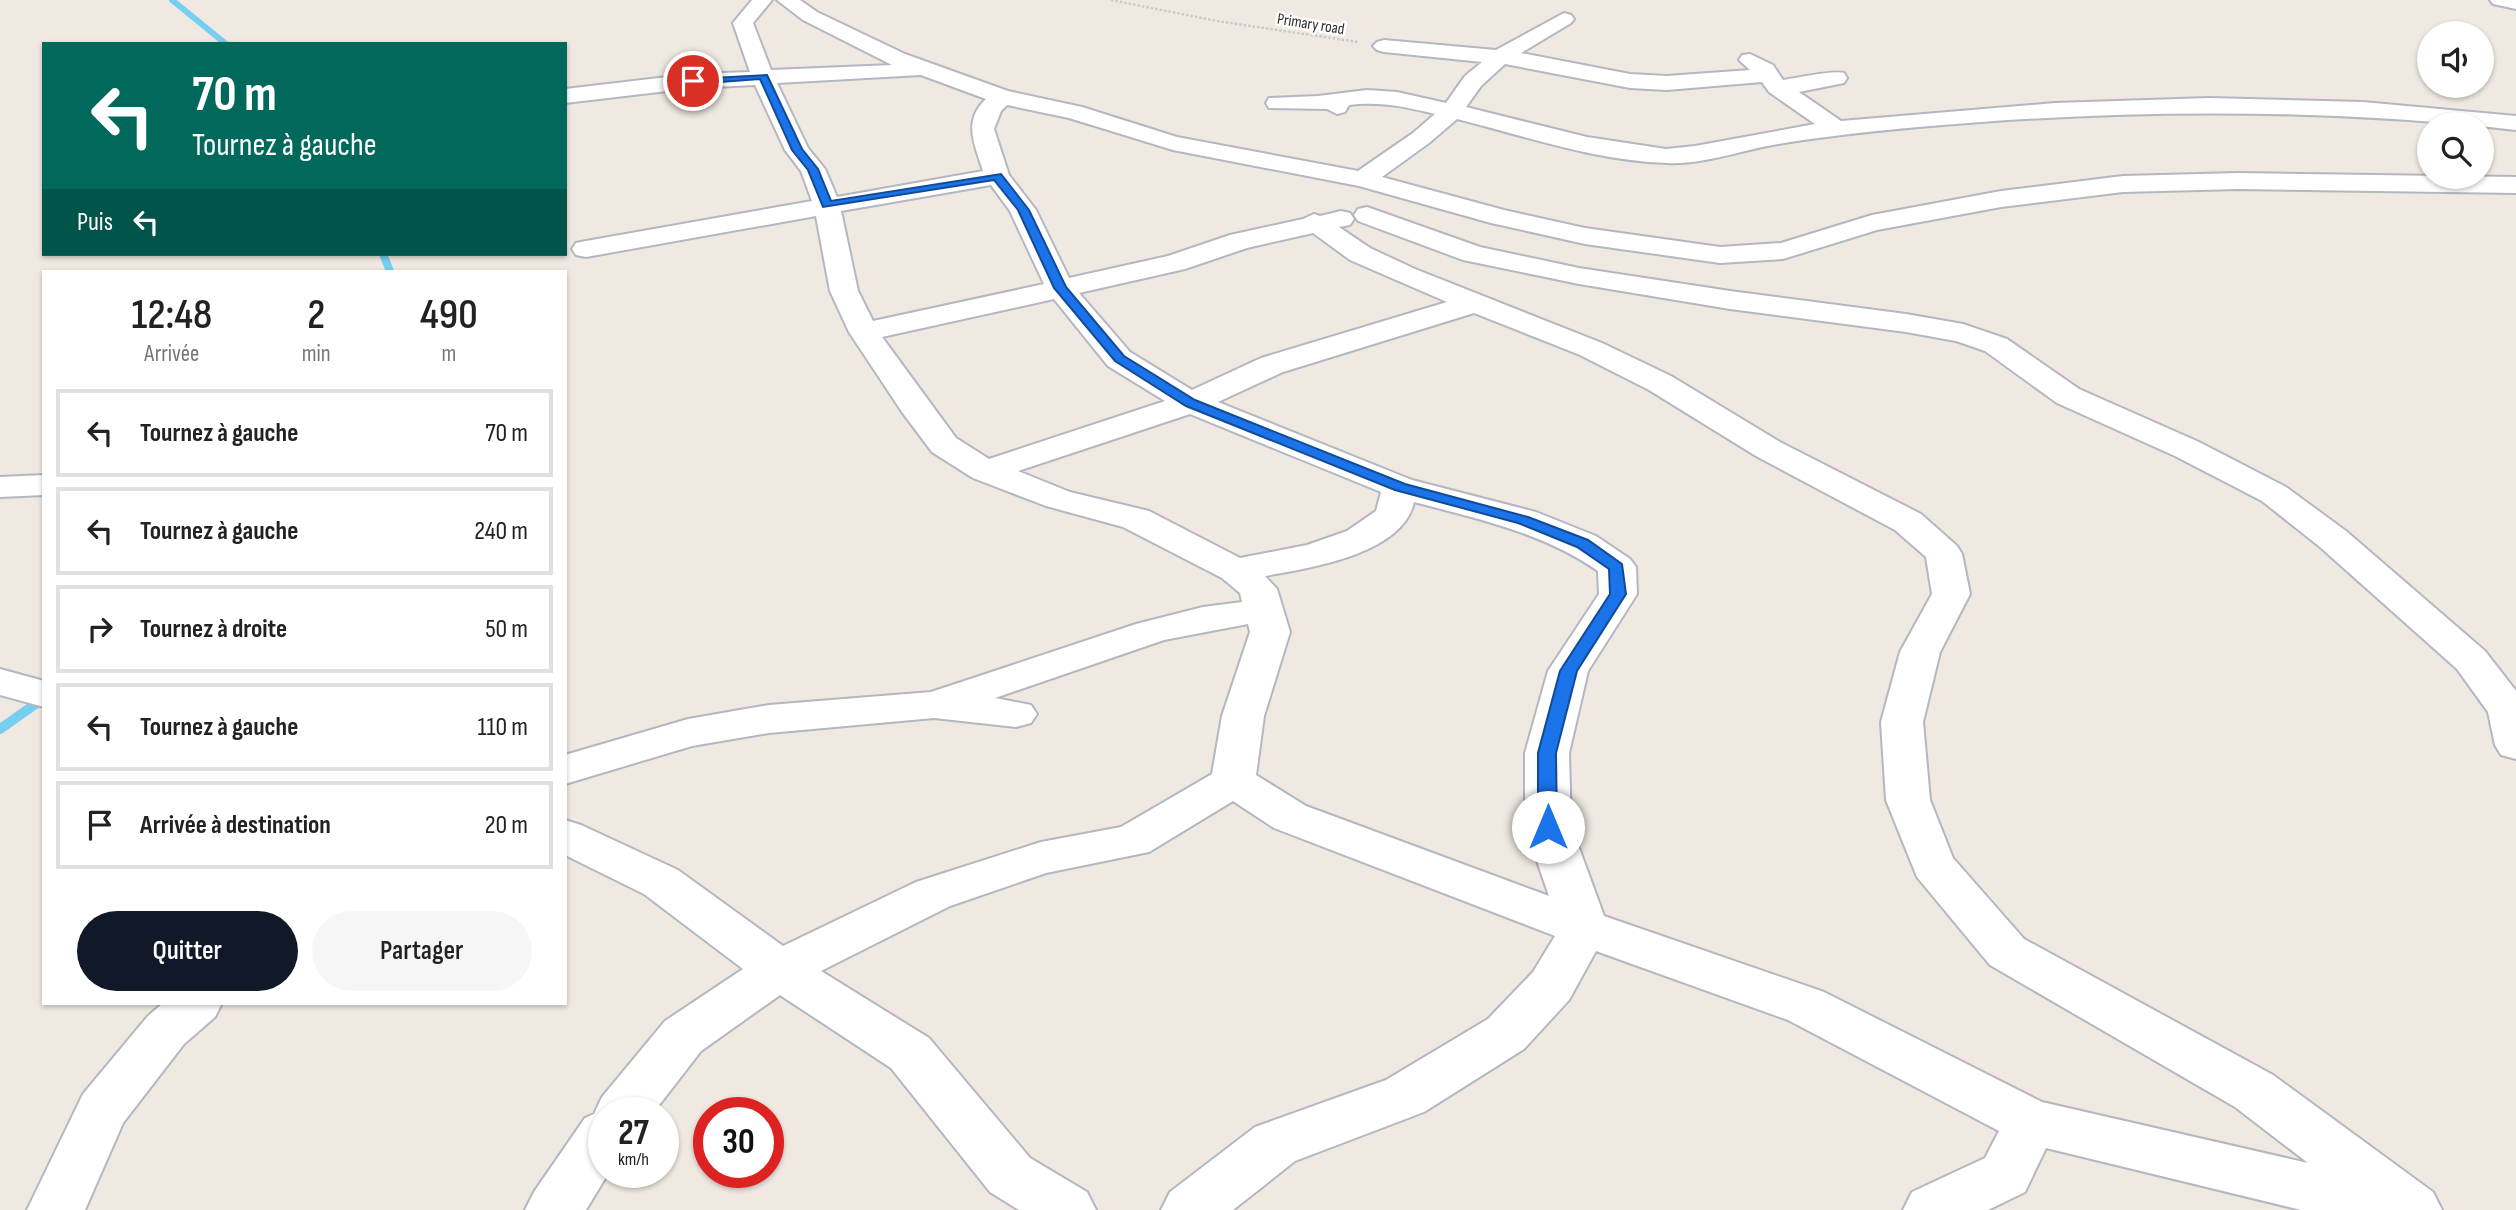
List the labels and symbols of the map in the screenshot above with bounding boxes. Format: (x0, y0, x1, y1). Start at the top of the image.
street label: Primary road (1276, 10, 1346, 39)
pin (663, 51, 723, 111)
position arrow (1511, 790, 1585, 864)
speed limit sign: 30 (693, 1097, 784, 1188)

